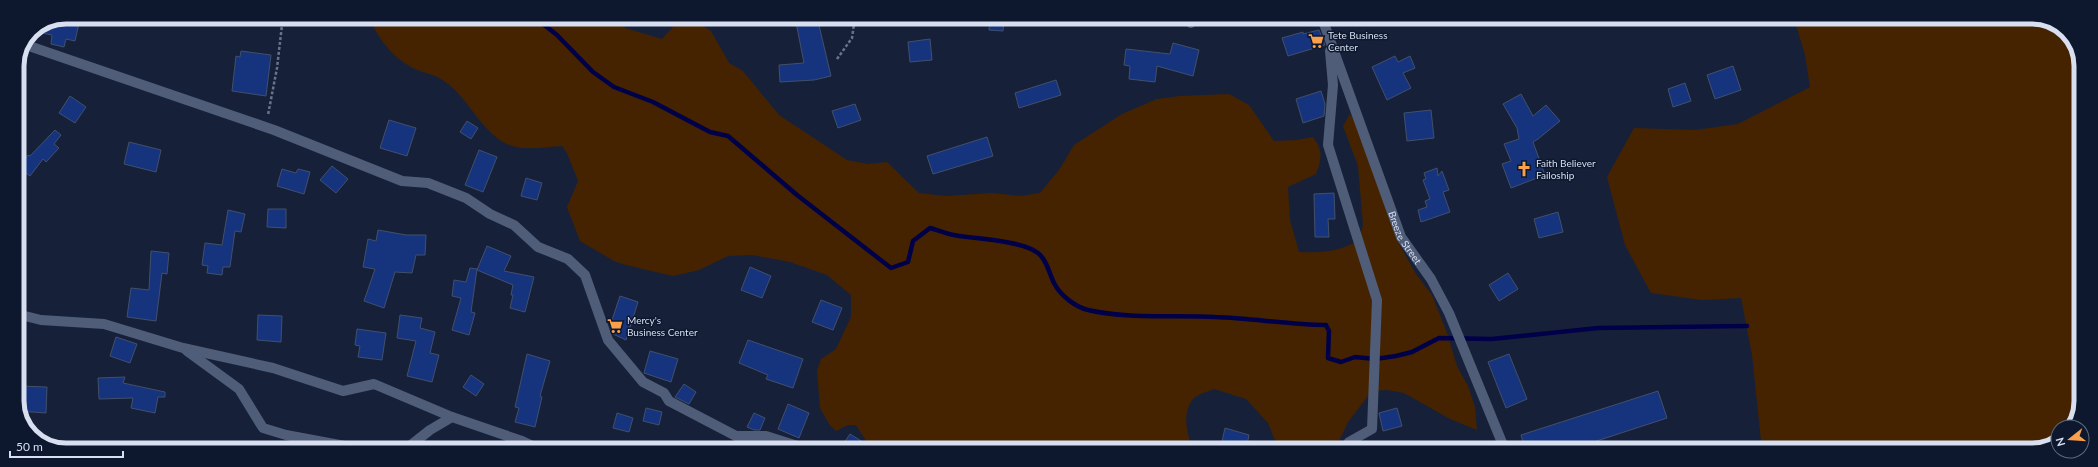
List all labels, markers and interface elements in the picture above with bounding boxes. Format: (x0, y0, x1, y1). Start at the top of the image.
place label: Tete Business Center (1328, 29, 1388, 53)
supermarket icon: Tete Business Center (1307, 32, 1325, 50)
place label: Faith Believer Failoship (1536, 157, 1596, 181)
church icon: Faith Believer Failoship (1515, 160, 1533, 178)
street label: Breeze Street (1386, 209, 1425, 267)
place label: Mercy's Business Center (627, 314, 698, 338)
supermarket icon: Mercy's Business Center (606, 317, 624, 335)
north arrow (2050, 419, 2090, 459)
scale bar (10, 433, 123, 459)
text: N (2053, 436, 2067, 448)
text: 50 m (16, 439, 43, 454)

